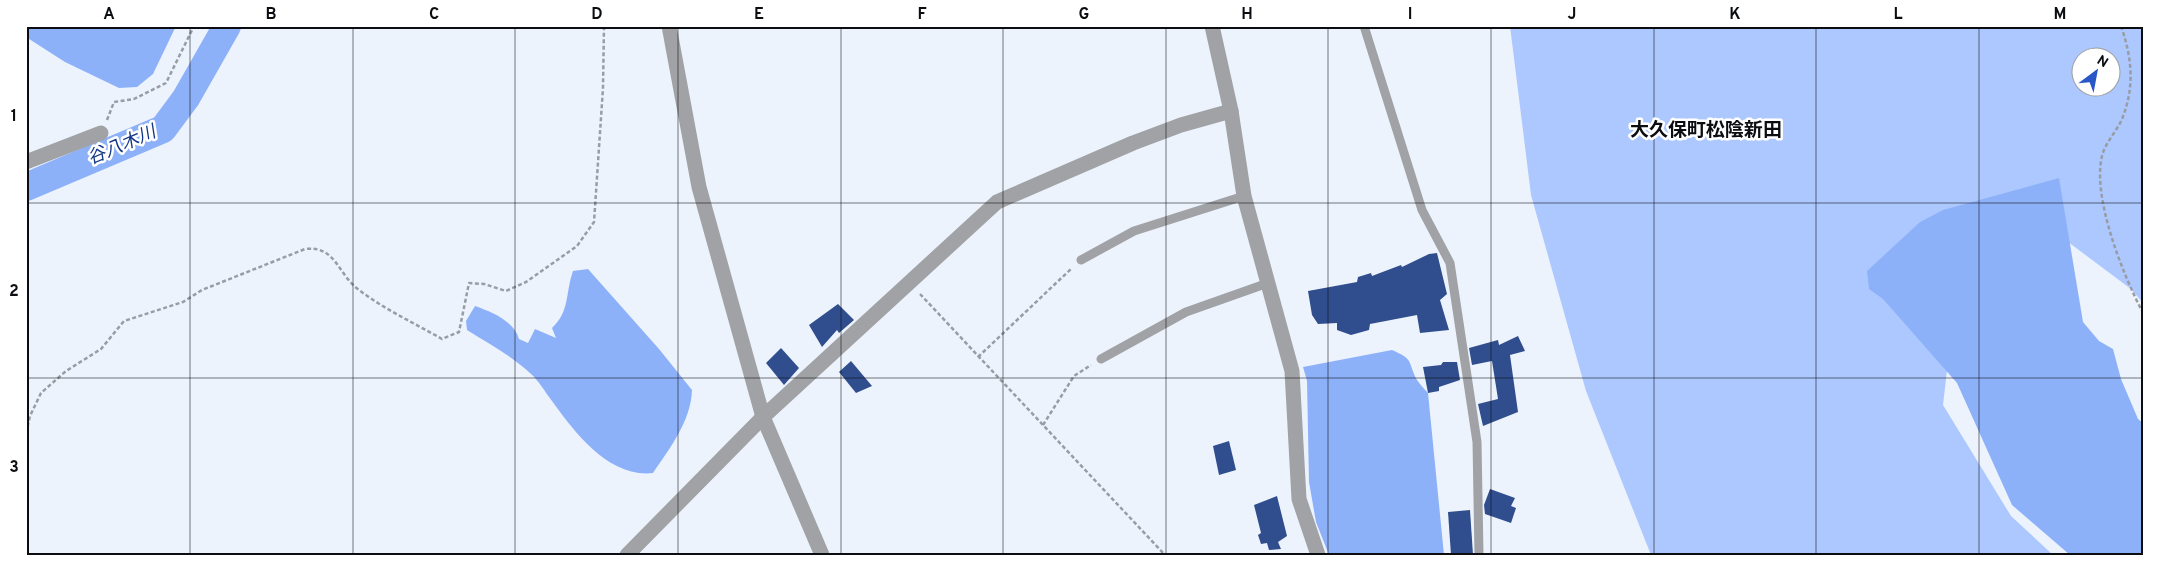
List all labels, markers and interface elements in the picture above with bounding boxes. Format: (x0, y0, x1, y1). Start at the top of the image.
text: A (103, 5, 115, 25)
text: B (265, 5, 277, 25)
text: C (429, 5, 439, 25)
text: D (591, 5, 603, 25)
text: E (754, 5, 764, 25)
text: F (917, 5, 927, 25)
text: G (1079, 5, 1089, 25)
text: H (1241, 5, 1253, 25)
text: I (1408, 5, 1412, 25)
text: J (1568, 5, 1576, 25)
text: K (1729, 5, 1741, 25)
text: L (1893, 5, 1903, 25)
text: M (2054, 5, 2066, 25)
north arrow (2072, 48, 2122, 98)
text: N (2093, 52, 2111, 72)
text: 1 (11, 107, 17, 127)
district label: 大久保町松陰新田 (1630, 119, 1782, 143)
water label: 谷八木川 (84, 121, 161, 171)
text: 2 (9, 282, 19, 302)
text: 3 (9, 458, 19, 478)

